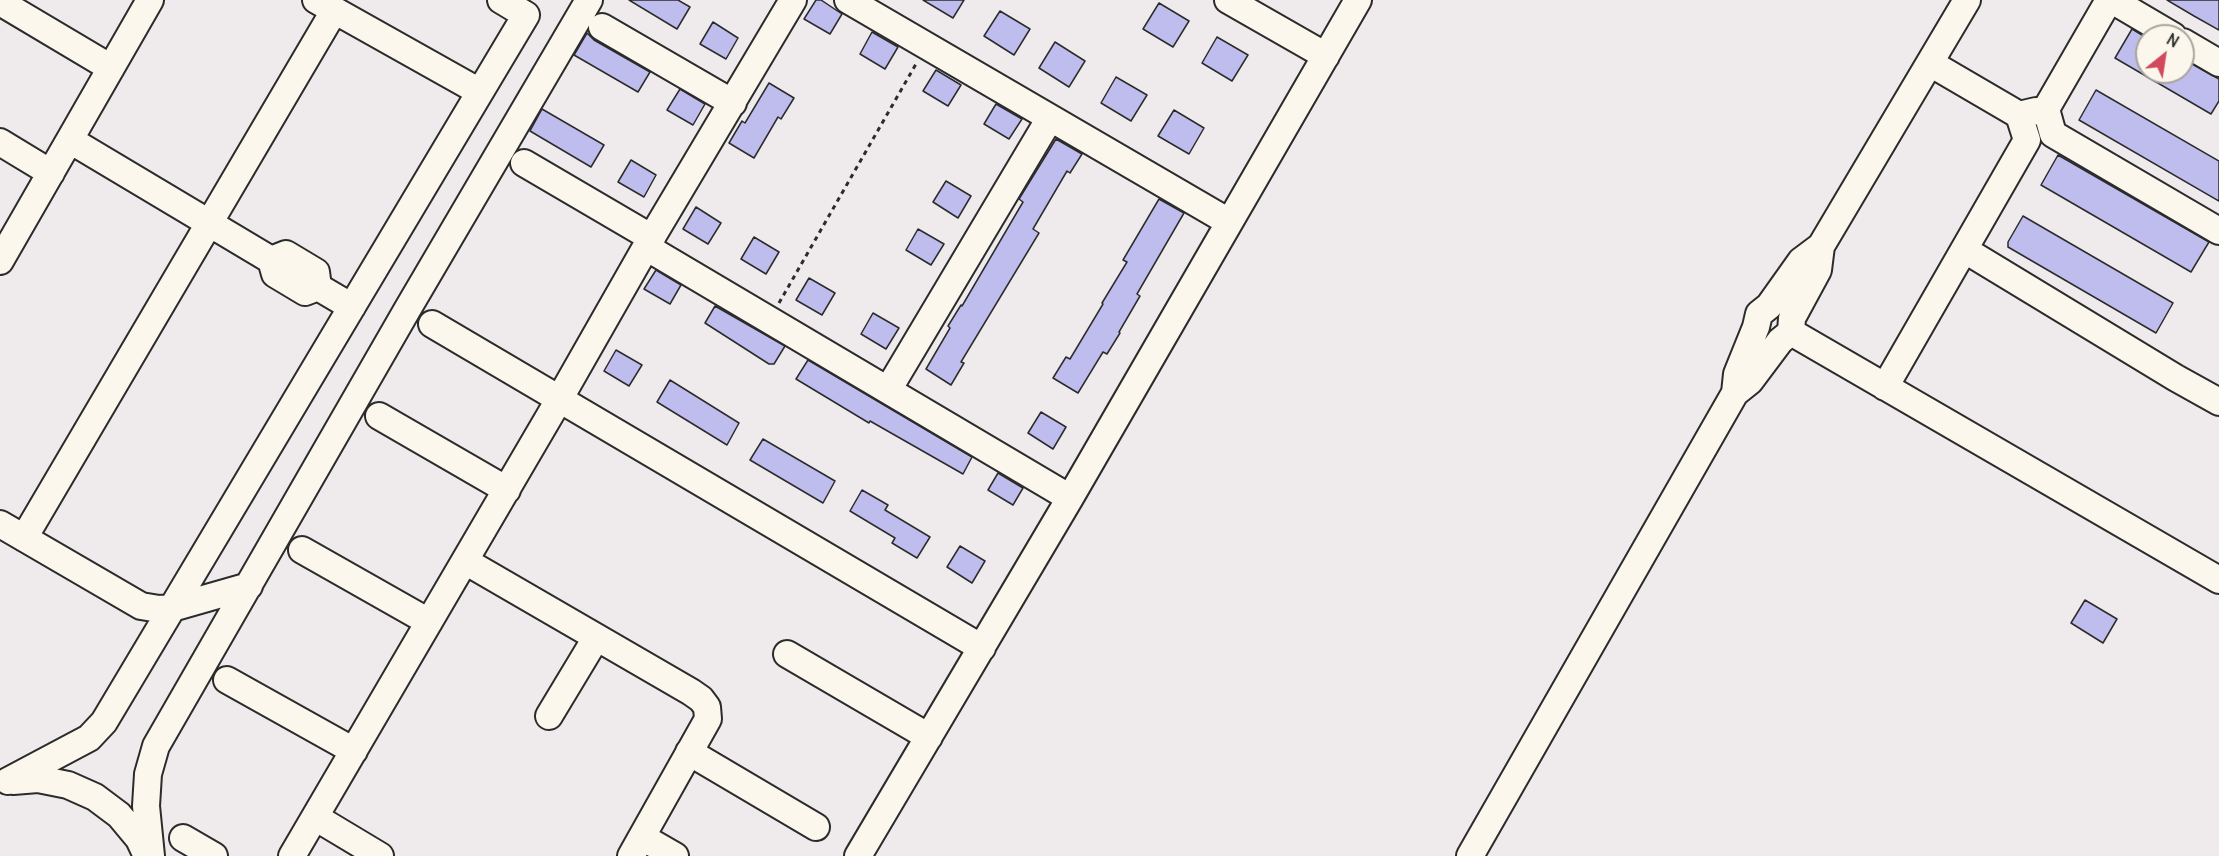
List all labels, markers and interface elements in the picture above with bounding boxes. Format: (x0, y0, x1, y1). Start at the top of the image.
north arrow (2135, 24, 2195, 84)
text: N (2163, 29, 2183, 52)

